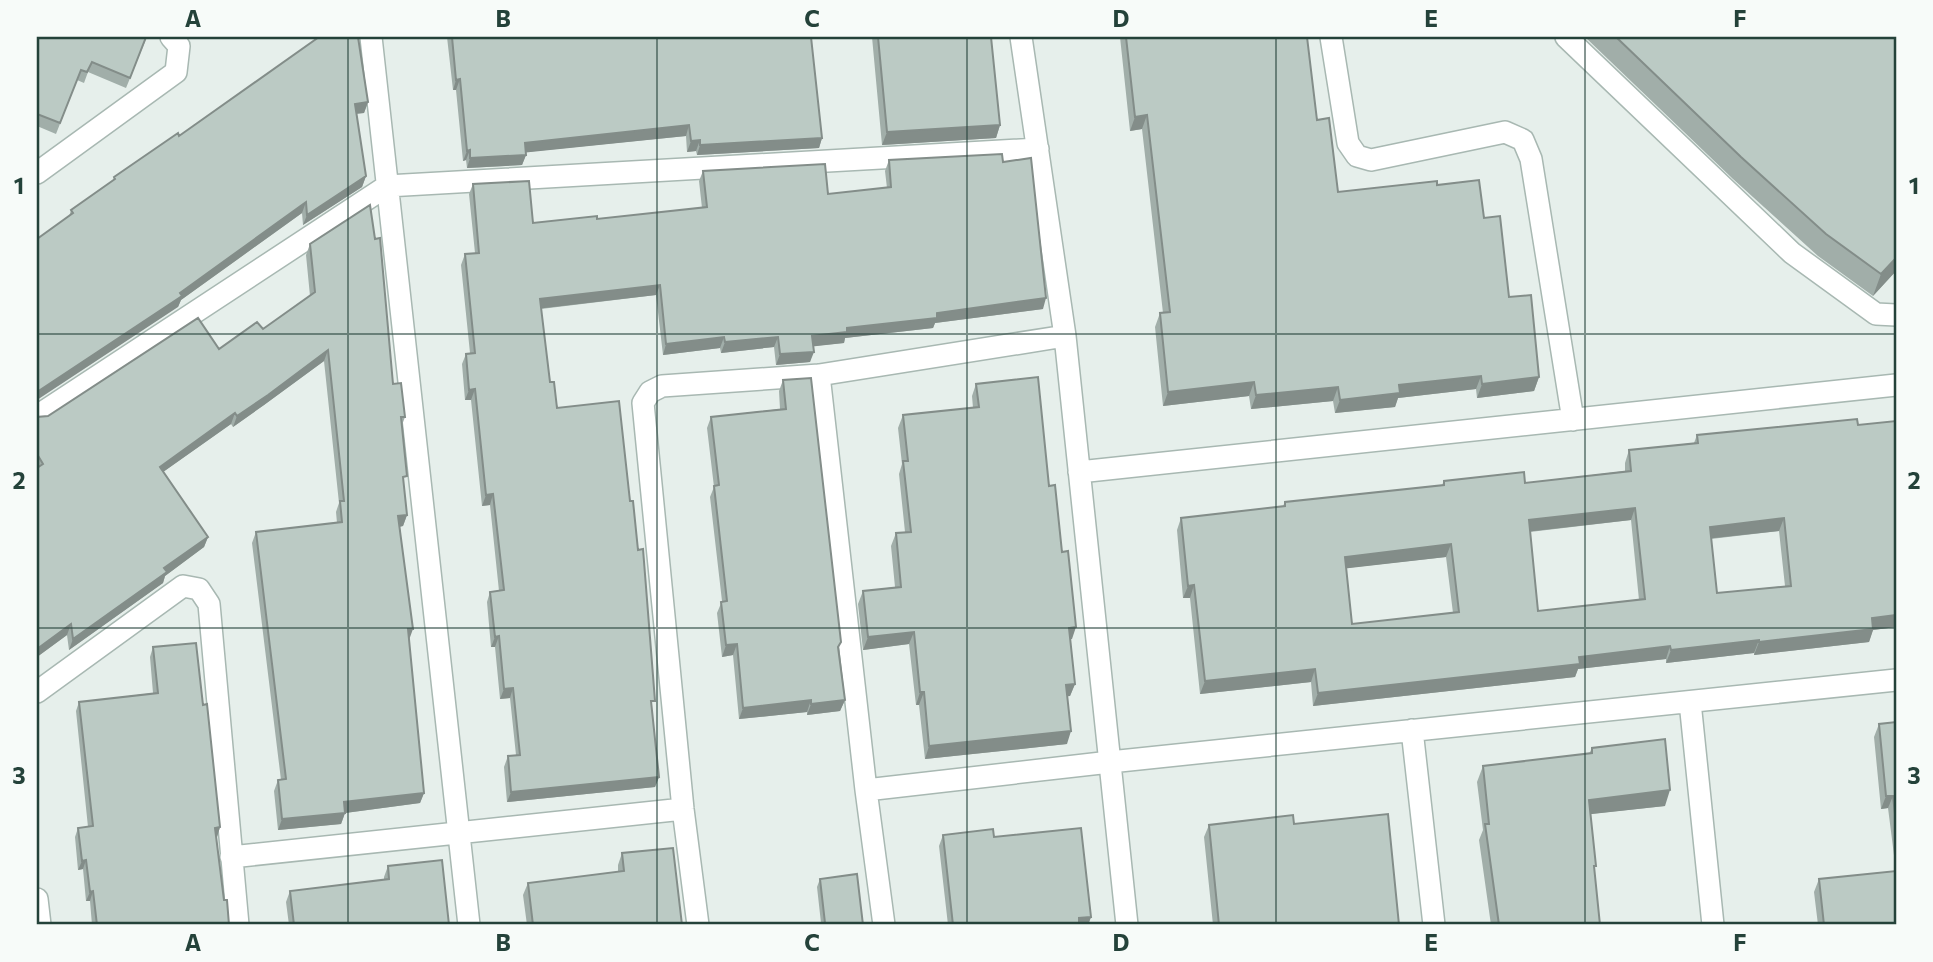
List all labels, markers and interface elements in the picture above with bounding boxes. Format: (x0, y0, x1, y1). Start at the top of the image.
text: A (185, 4, 202, 32)
text: B (495, 4, 511, 32)
text: C (804, 4, 820, 32)
text: D (1113, 4, 1130, 32)
text: E (1424, 4, 1438, 32)
text: F (1733, 4, 1747, 32)
text: 1 (14, 171, 24, 199)
text: 1 (1909, 171, 1919, 199)
text: 2 (12, 466, 26, 494)
text: 2 (1907, 466, 1921, 494)
text: 3 (12, 761, 26, 789)
text: 3 (1907, 761, 1921, 789)
text: A (185, 928, 202, 956)
text: B (495, 928, 511, 956)
text: C (804, 928, 820, 956)
text: D (1113, 928, 1130, 956)
text: E (1424, 928, 1438, 956)
text: F (1733, 928, 1747, 956)

